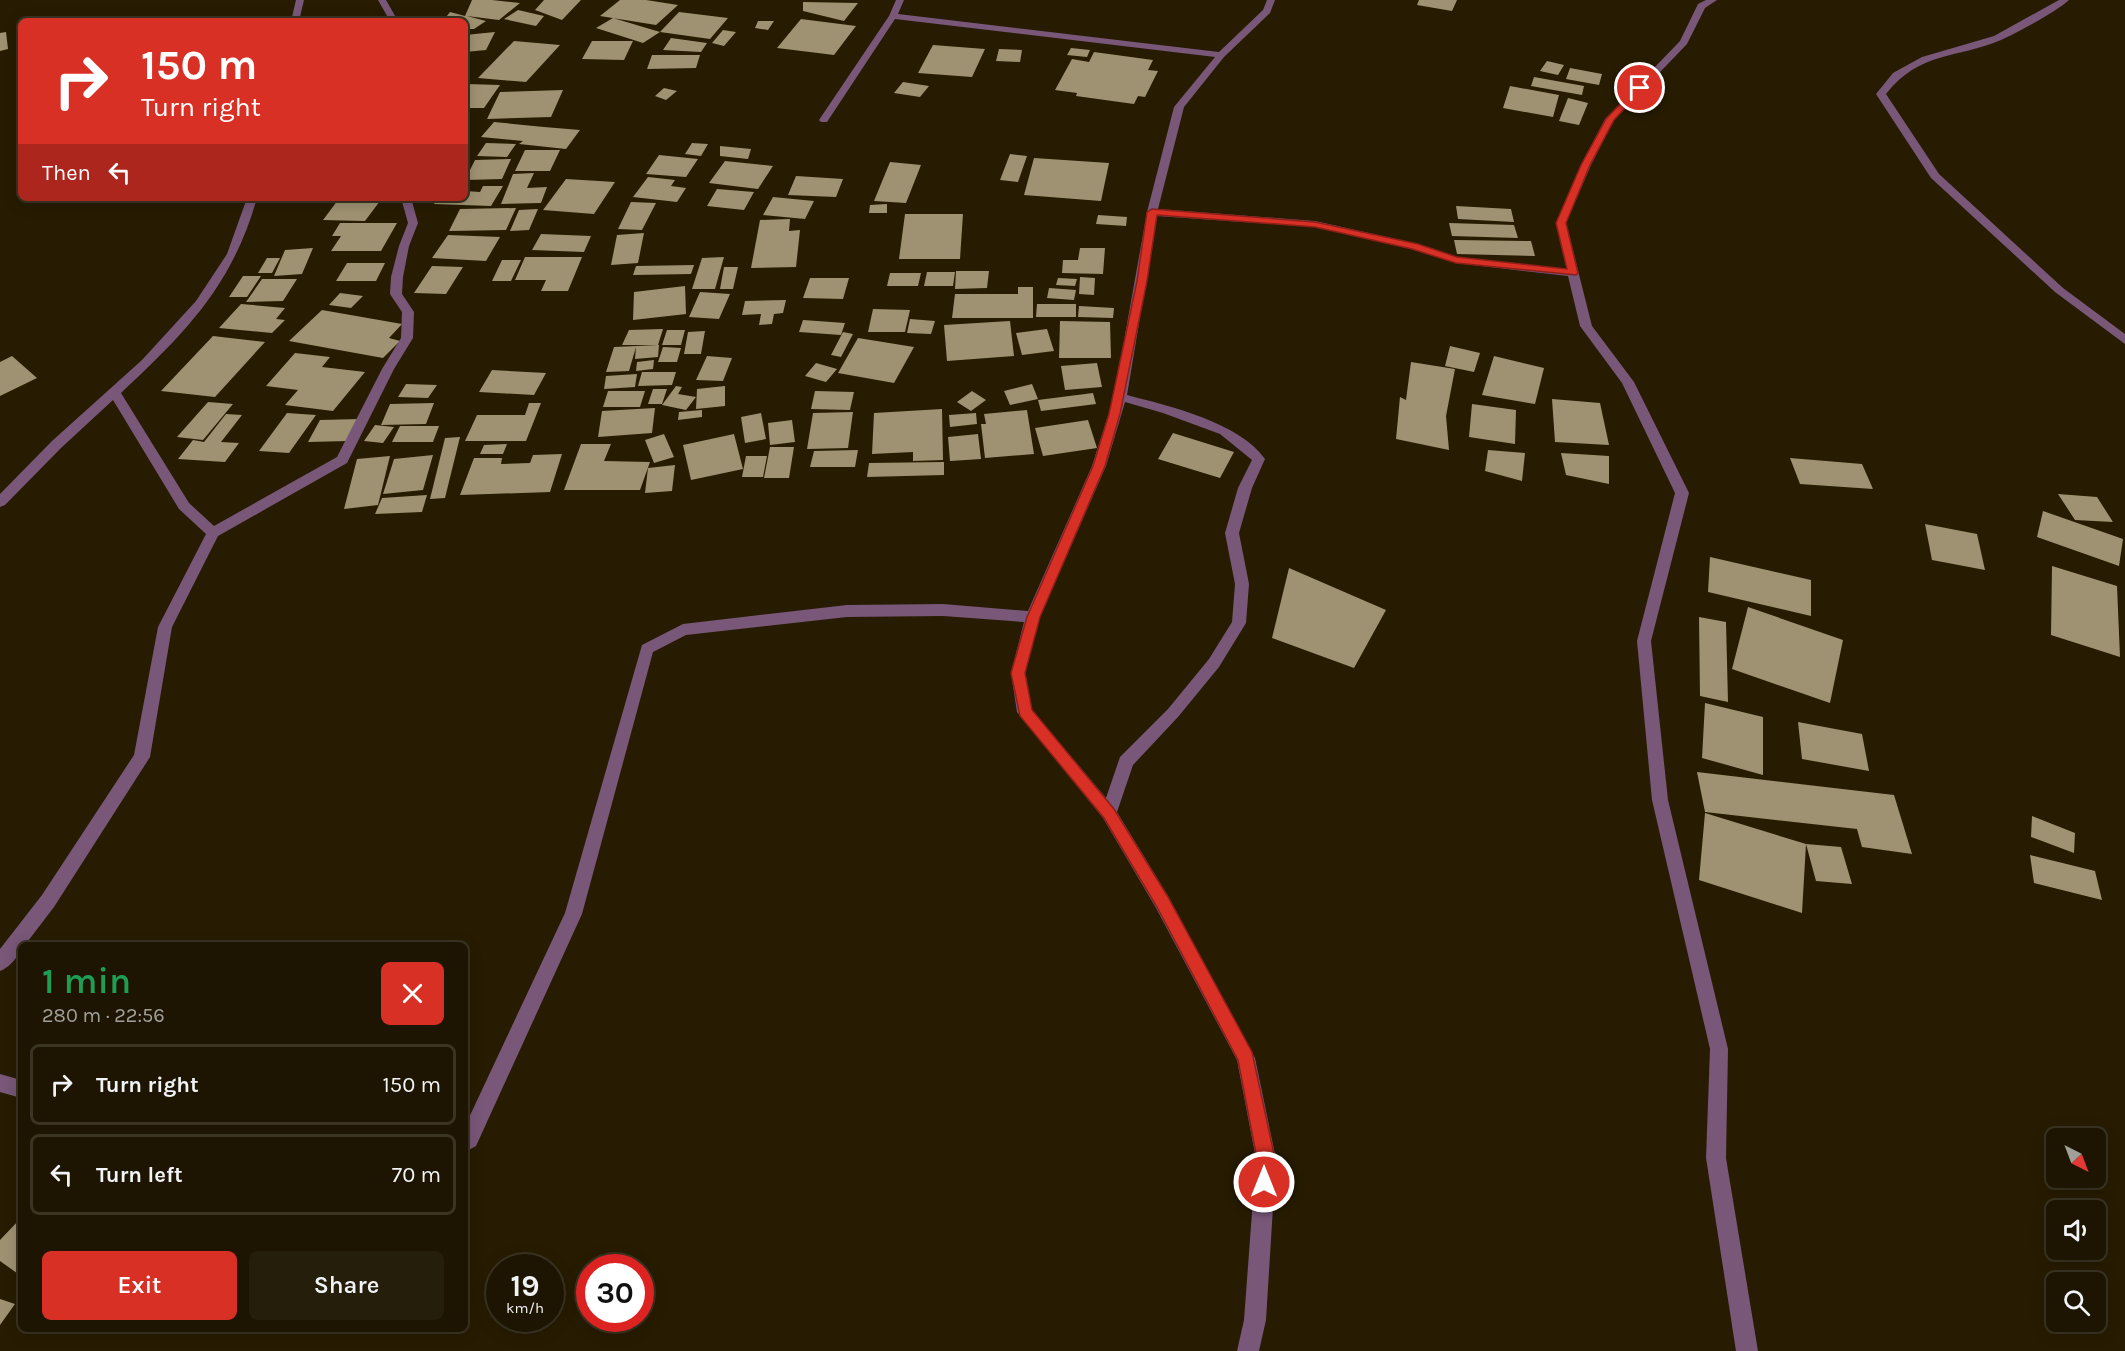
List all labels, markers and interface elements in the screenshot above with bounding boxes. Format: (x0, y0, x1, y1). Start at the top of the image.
text: 150 m (141, 40, 257, 90)
icon: right (42, 42, 120, 120)
pin (1614, 62, 1665, 113)
icon: arrive (1623, 71, 1656, 104)
text: Turn right (141, 91, 261, 123)
icon: left (103, 156, 136, 189)
text: Then (42, 160, 91, 186)
text: 1 min (42, 960, 131, 1002)
button: close (381, 962, 444, 1025)
text: 280 m · 22:56 (42, 1004, 165, 1027)
icon: right (45, 1068, 78, 1101)
text: Turn right (96, 1072, 199, 1098)
text: 150 m (382, 1072, 441, 1098)
north arrow (2046, 1128, 2106, 1188)
map controls (2046, 1128, 2106, 1332)
position arrow (1232, 1150, 1296, 1214)
icon: left (45, 1158, 78, 1191)
text: Turn left (96, 1162, 183, 1188)
text: 70 m (392, 1162, 441, 1188)
button: sound (2046, 1200, 2106, 1260)
button: Exit (42, 1251, 237, 1320)
button: Share (249, 1251, 444, 1320)
speed limit sign: 30 (576, 1254, 654, 1332)
text: 19 (510, 1268, 539, 1304)
button: search (2046, 1272, 2106, 1332)
text: km/h (506, 1299, 544, 1317)

